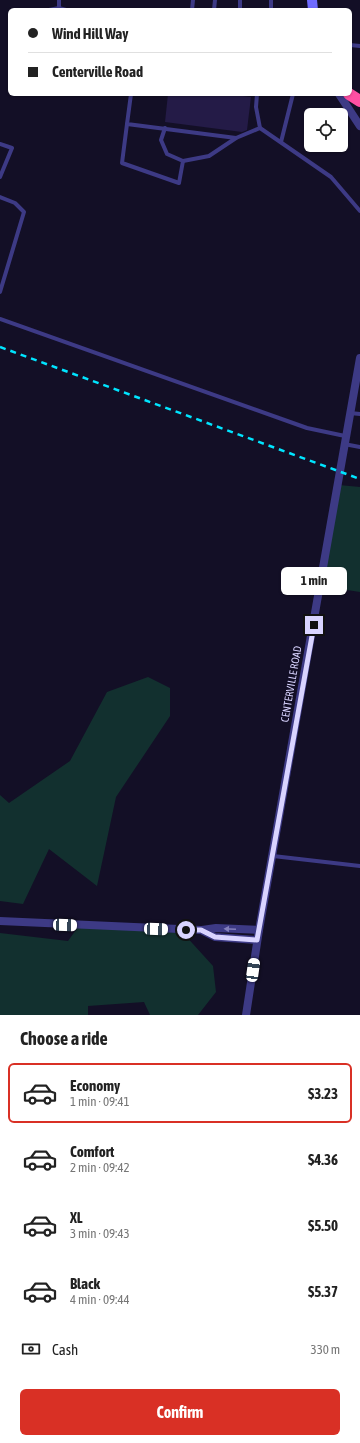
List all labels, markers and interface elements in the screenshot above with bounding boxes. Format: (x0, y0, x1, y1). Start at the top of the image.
text: Wind Hill Way (52, 25, 129, 42)
text: Centerville Road (52, 63, 143, 80)
map controls (304, 108, 348, 152)
button: locate (304, 108, 348, 152)
callout: 1 min (281, 567, 347, 595)
text: 1 min (301, 573, 327, 588)
route end (305, 616, 323, 634)
street label: CENTERVILLE ROAD (278, 645, 304, 723)
car (53, 919, 77, 931)
route start (177, 921, 195, 939)
car (144, 923, 168, 935)
one-way arrow (223, 926, 236, 932)
car (245, 957, 261, 983)
text: Choose a ride (20, 1028, 108, 1049)
icon: car (22, 1075, 58, 1111)
text: Economy (70, 1077, 120, 1094)
text: $3.23 (308, 1085, 338, 1102)
text: 1 min · 09:41 (70, 1094, 130, 1109)
icon: car (22, 1141, 58, 1177)
text: Comfort (70, 1143, 114, 1160)
text: $4.36 (308, 1151, 338, 1168)
text: 2 min · 09:42 (70, 1160, 130, 1175)
icon: car (22, 1207, 58, 1243)
text: XL (70, 1209, 83, 1226)
text: $5.50 (308, 1217, 338, 1234)
text: 3 min · 09:43 (70, 1226, 130, 1241)
icon: car (22, 1273, 58, 1309)
text: Black (70, 1275, 100, 1292)
text: $5.37 (308, 1283, 338, 1300)
text: 4 min · 09:44 (70, 1292, 130, 1307)
icon: cash (20, 1338, 42, 1360)
text: Cash (52, 1341, 78, 1358)
text: 330 m (311, 1342, 340, 1357)
button: Confirm (20, 1389, 340, 1435)

